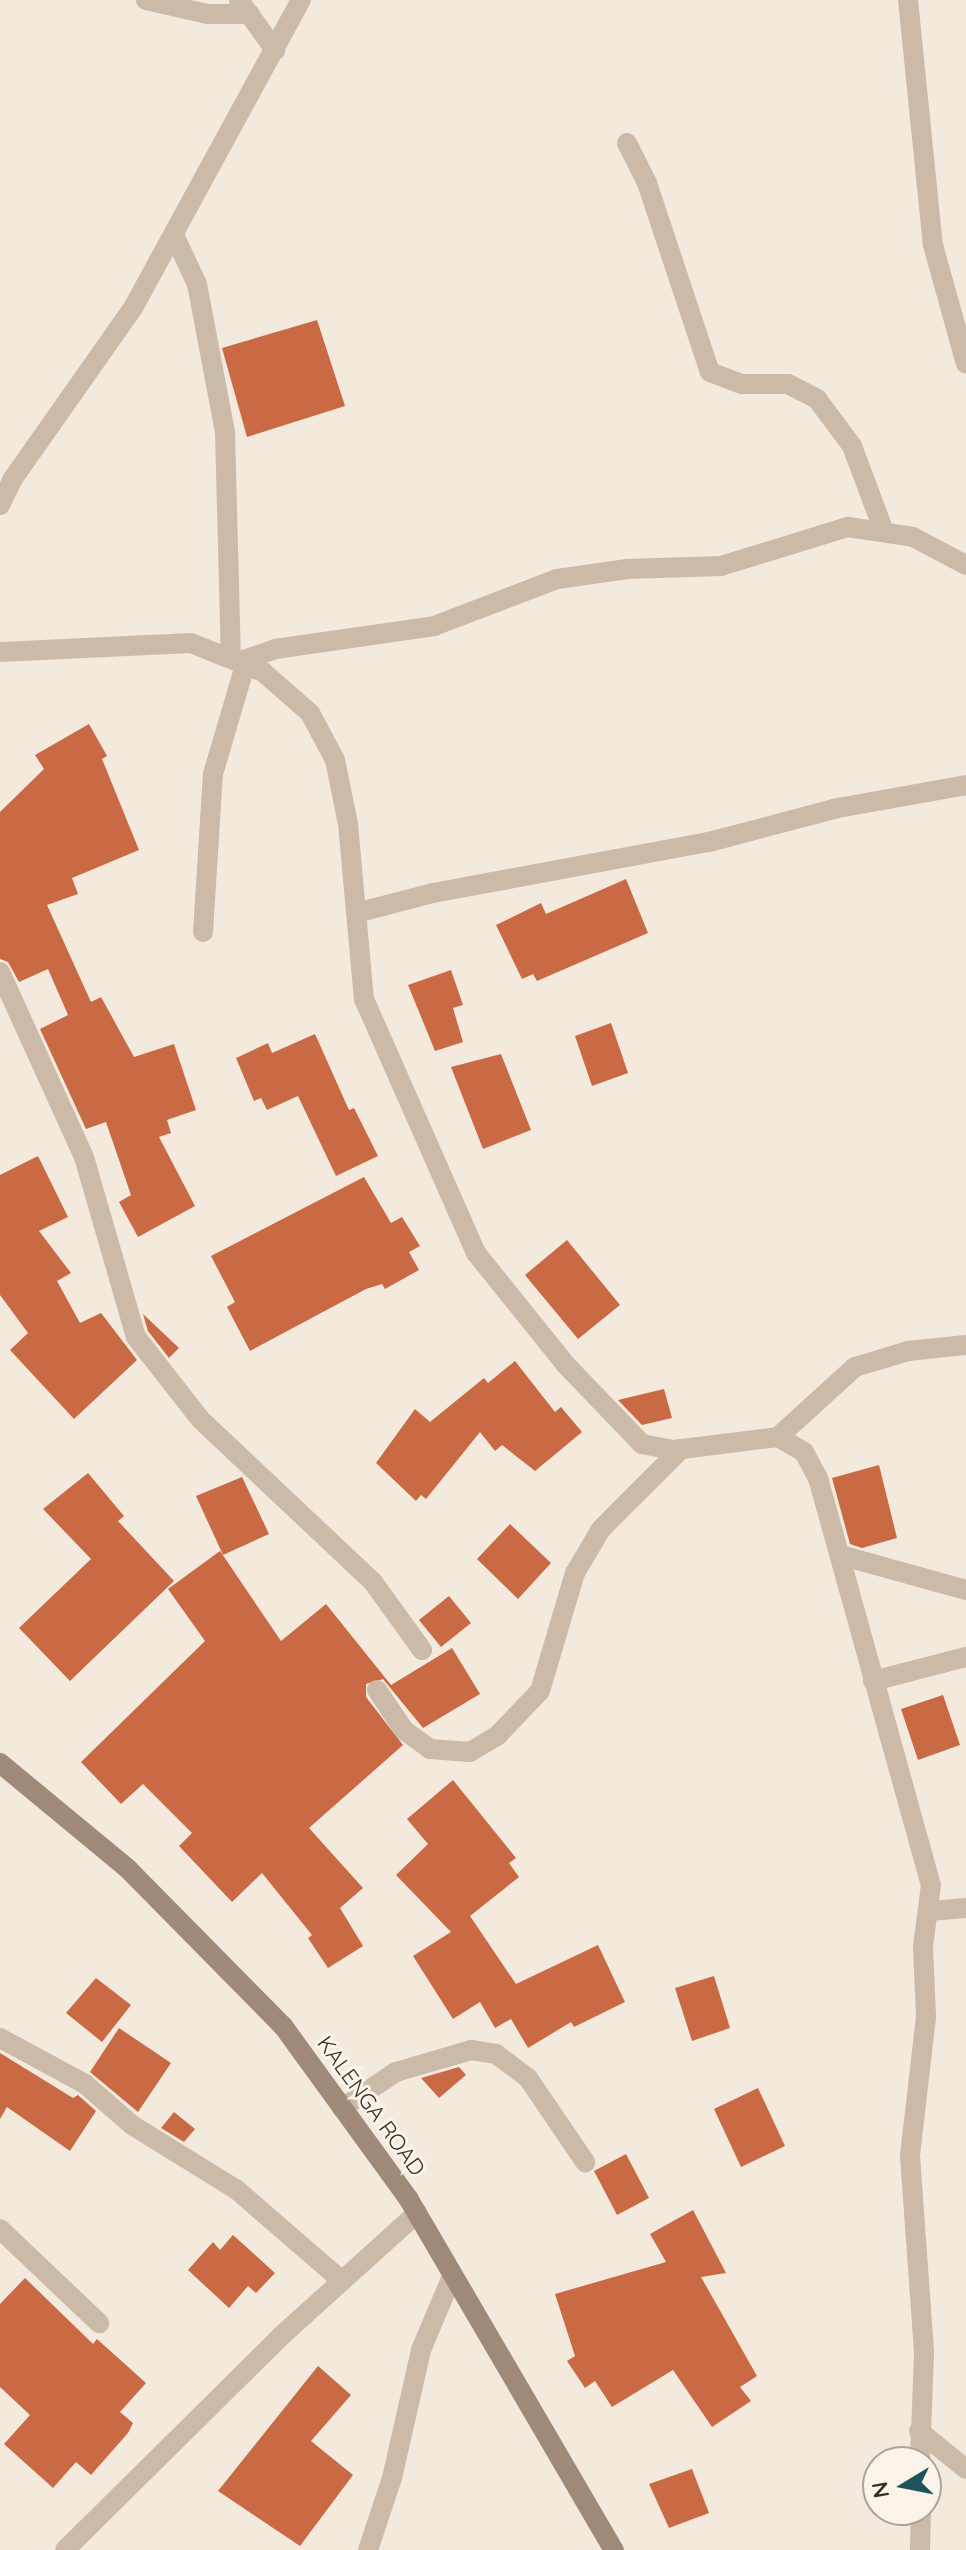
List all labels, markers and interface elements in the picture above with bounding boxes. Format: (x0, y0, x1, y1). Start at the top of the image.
street label: KALENGA ROAD (311, 2031, 431, 2181)
north arrow (862, 2446, 942, 2526)
text: N (865, 2479, 896, 2500)

